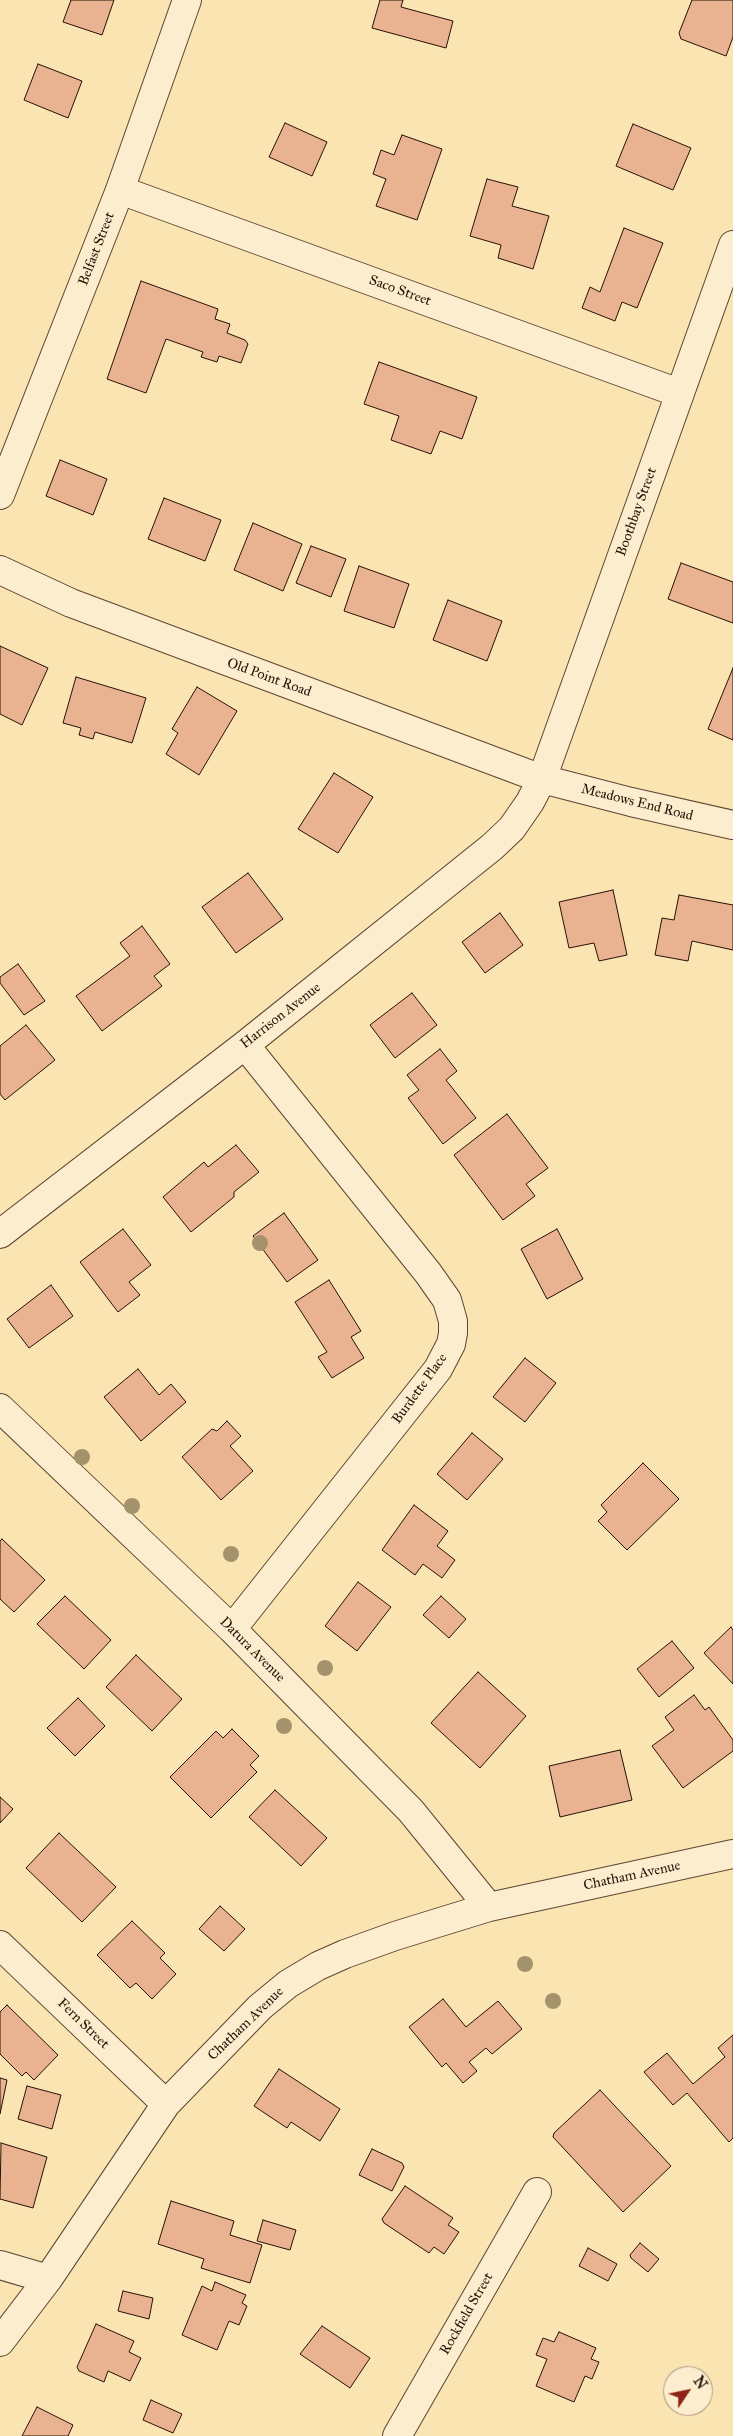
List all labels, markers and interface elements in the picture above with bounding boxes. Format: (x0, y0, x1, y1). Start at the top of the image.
street label: Belfast Street (75, 210, 119, 288)
street label: Saco Street (367, 272, 433, 310)
street label: Boothbay Street (613, 465, 661, 559)
street label: Old Point Road (225, 655, 313, 701)
street label: Meadows End Road (579, 781, 695, 825)
street label: Harrison Avenue (238, 979, 324, 1053)
street label: Burdette Place (389, 1351, 451, 1427)
street label: Datura Avenue (216, 1614, 288, 1686)
street label: Chatham Avenue (582, 1858, 682, 1894)
street label: Chatham Avenue (205, 1984, 287, 2064)
street label: Fern Street (54, 1995, 112, 2053)
street label: Rockfield Street (437, 2270, 497, 2358)
north arrow (663, 2366, 713, 2416)
text: N (690, 2373, 710, 2393)

